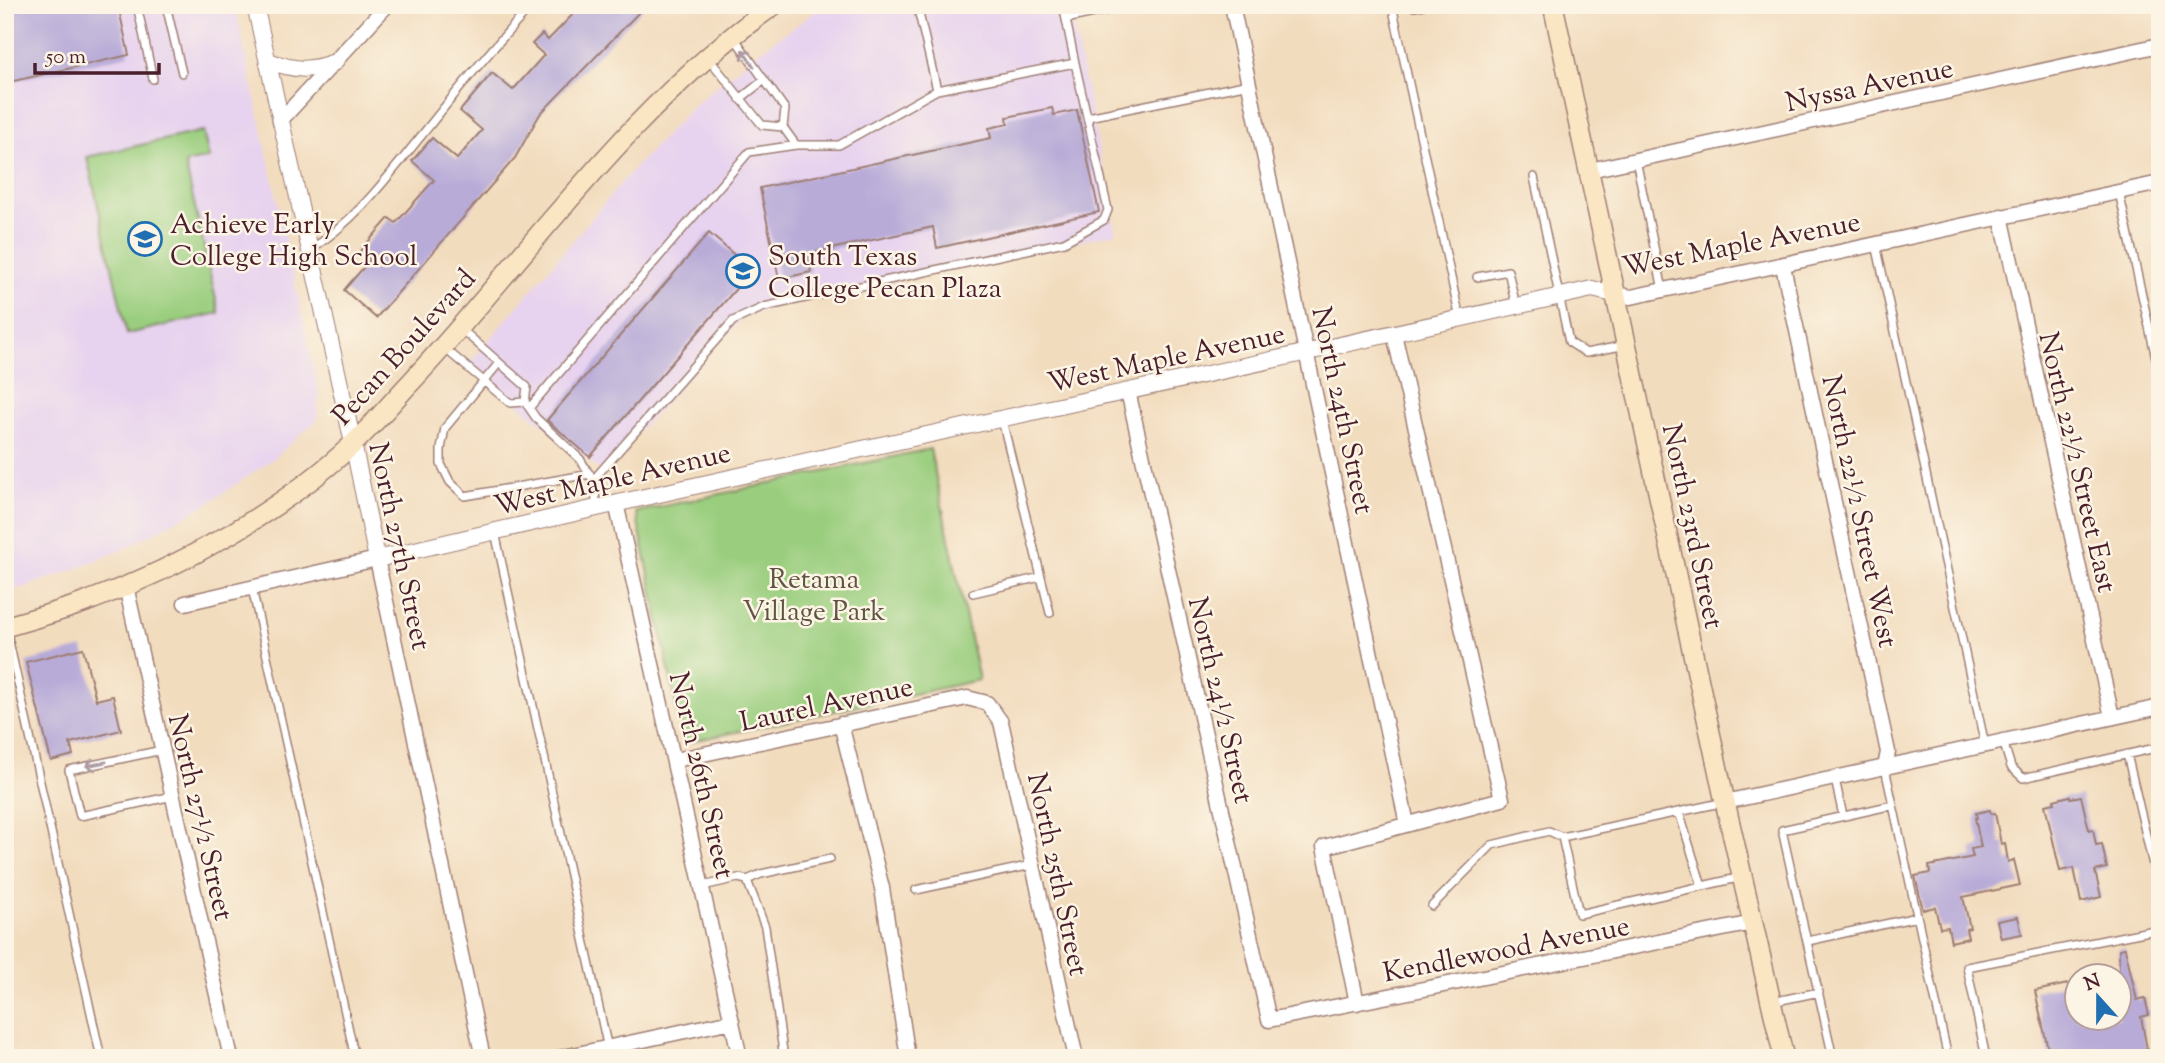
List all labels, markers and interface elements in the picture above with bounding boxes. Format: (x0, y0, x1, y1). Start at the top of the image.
scale bar (35, 32, 159, 76)
text: 50 m (45, 43, 86, 73)
one-way arrow (741, 49, 755, 68)
street label: Nyssa Avenue (1782, 50, 1957, 124)
street label: West Maple Avenue (1619, 203, 1864, 289)
place label: Achieve Early College High School (170, 206, 418, 278)
school or university icon: Achieve Early College High School (126, 220, 164, 258)
place label: South Texas College Pecan Plaza (768, 238, 1002, 310)
school or university icon: South Texas College Pecan Plaza (724, 252, 762, 290)
street label: Pecan Boulevard (324, 261, 487, 435)
street label: North 24th Street (1300, 303, 1383, 518)
street label: West Maple Avenue (1044, 315, 1289, 405)
street label: North 22½ Street East (2027, 329, 2126, 597)
street label: North 22½ Street West (1810, 372, 1907, 652)
street label: North 23rd Street (1650, 420, 1732, 633)
street label: West Maple Avenue (490, 434, 735, 528)
street label: North 27th Street (357, 439, 440, 654)
park label: Retama Village Park (742, 561, 886, 633)
street label: North 24½ Street (1176, 593, 1262, 808)
street label: North 26th Street (657, 668, 743, 883)
street label: Laurel Avenue (736, 668, 917, 744)
street label: North 27½ Street (156, 711, 242, 925)
one-way arrow (85, 758, 108, 772)
street label: North 25th Street (1015, 769, 1097, 980)
street label: Kendlewood Avenue (1380, 907, 1633, 994)
north arrow (2064, 962, 2134, 1032)
text: N (2081, 968, 2105, 999)

